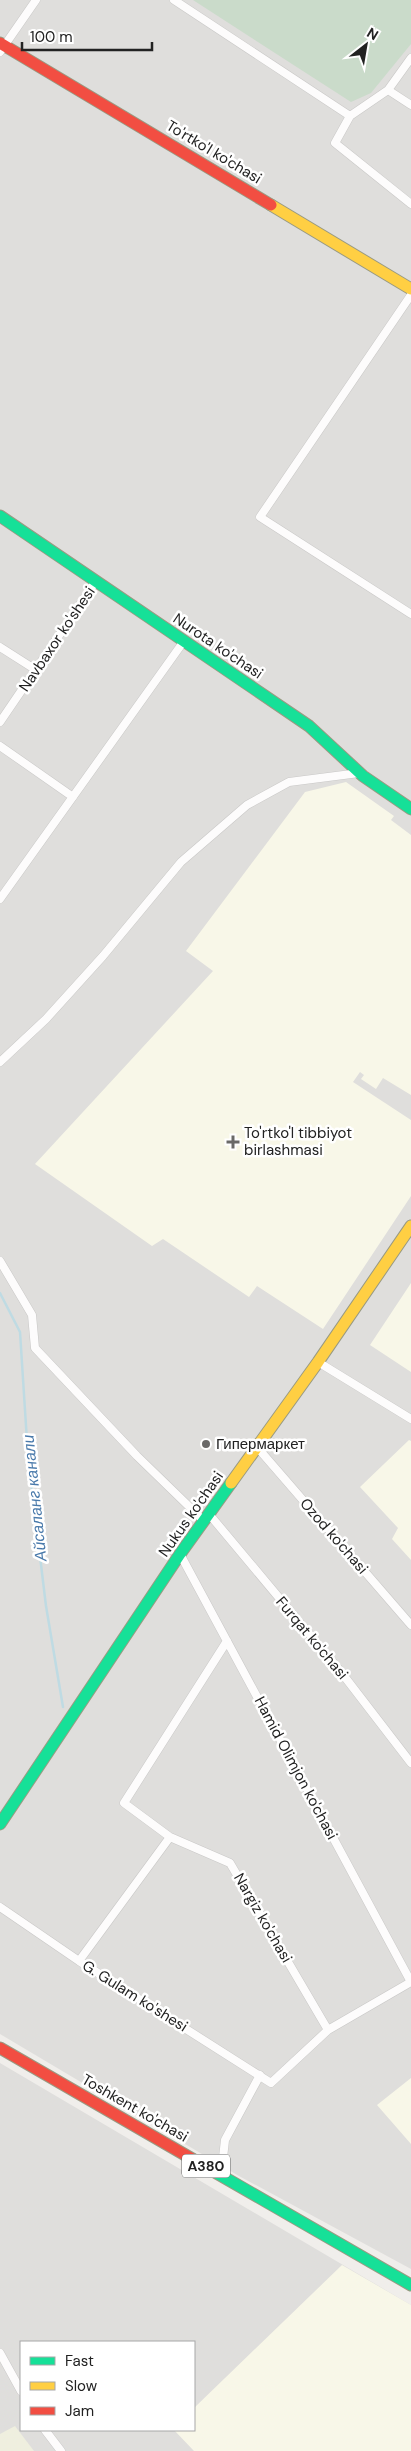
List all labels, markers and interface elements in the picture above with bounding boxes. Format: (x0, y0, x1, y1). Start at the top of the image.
scale bar (22, 20, 152, 52)
north arrow (341, 20, 391, 70)
text: N (364, 24, 382, 44)
text: 100 m (30, 27, 73, 47)
street label: To'rtko'l ko'chasi (163, 116, 265, 188)
street label: Navbaxor ko'shesi (14, 583, 100, 695)
street label: Nurota ko'chasi (169, 609, 267, 683)
place label: To'rtko'l tibbiyot birlashmasi (244, 1123, 352, 1160)
marker: To'rtko'l tibbiyot birlashmasi (226, 1135, 240, 1149)
water label: Айсаланг канали (17, 1433, 52, 1563)
place label: Гипермаркет (216, 1434, 305, 1454)
marker: Гипермаркет (200, 1438, 212, 1450)
street label: Nukus ko'chasi (154, 1467, 228, 1561)
street label: Ozod ko'chasi (296, 1494, 372, 1578)
street label: Furqat ko'chasi (271, 1592, 353, 1684)
street label: Hamid Olimjon ko'chasi (250, 1693, 342, 1843)
street label: Nargiz ko'chasi (229, 1870, 297, 1966)
street label: G. Gulam ko'shesi (79, 1956, 191, 2036)
street label: Toshkent ko'chasi (78, 2069, 192, 2147)
road number: A380 (182, 2154, 230, 2178)
legend (20, 2341, 195, 2431)
text: Fast (65, 2351, 94, 2371)
text: Slow (65, 2376, 98, 2396)
text: Jam (65, 2401, 94, 2421)

